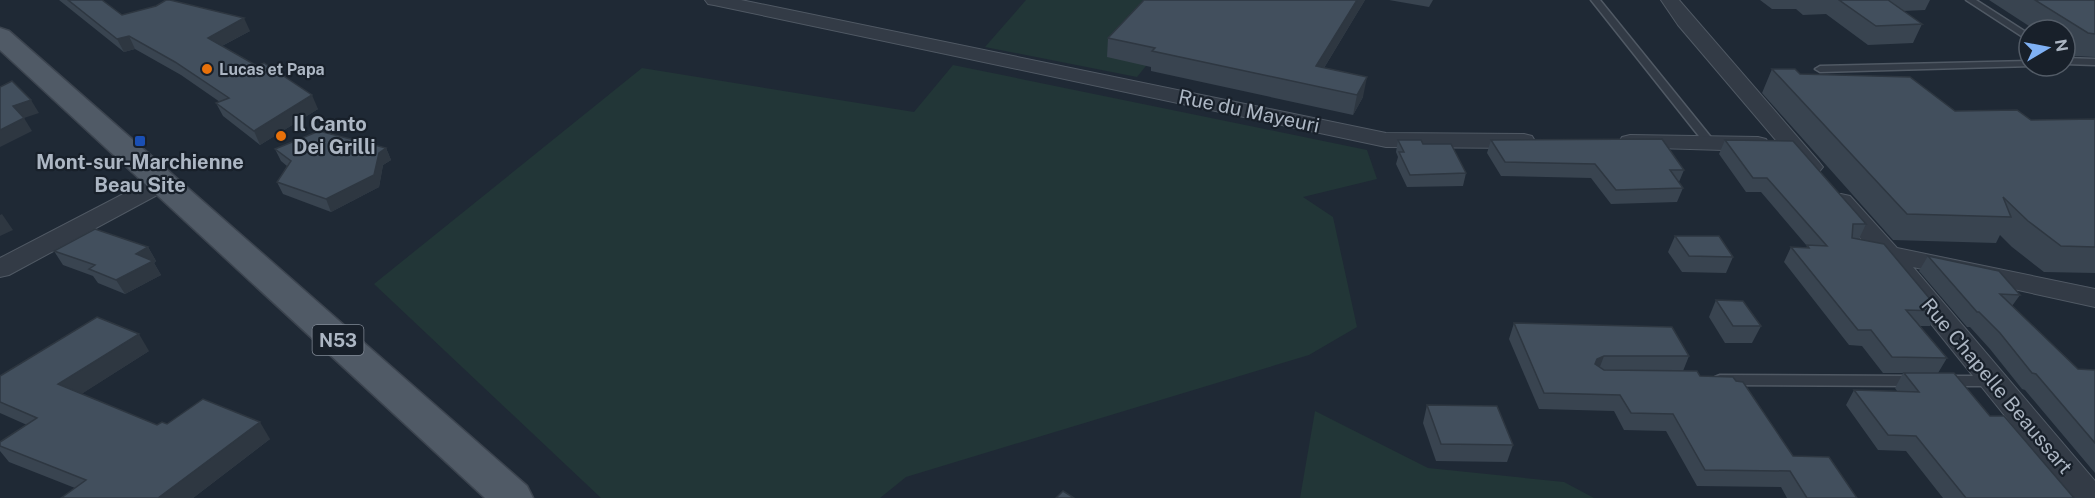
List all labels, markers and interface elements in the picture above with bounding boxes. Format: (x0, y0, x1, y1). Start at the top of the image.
north arrow (2017, 18, 2077, 78)
text: N (2051, 38, 2072, 53)
place label: Lucas et Papa (219, 60, 325, 79)
marker: Lucas et Papa (200, 62, 214, 76)
street label: Rue du Mayeuri (1176, 84, 1322, 138)
place label: Il Canto Dei Grilli (293, 112, 376, 159)
marker: Il Canto Dei Grilli (274, 129, 288, 143)
marker: Mont-sur-Marchienne Beau Site (133, 134, 147, 148)
place label: Mont-sur-Marchienne Beau Site (36, 150, 244, 197)
street label: Rue Chapelle Beaussart (1916, 293, 2078, 479)
road number: N53 (312, 325, 364, 355)

